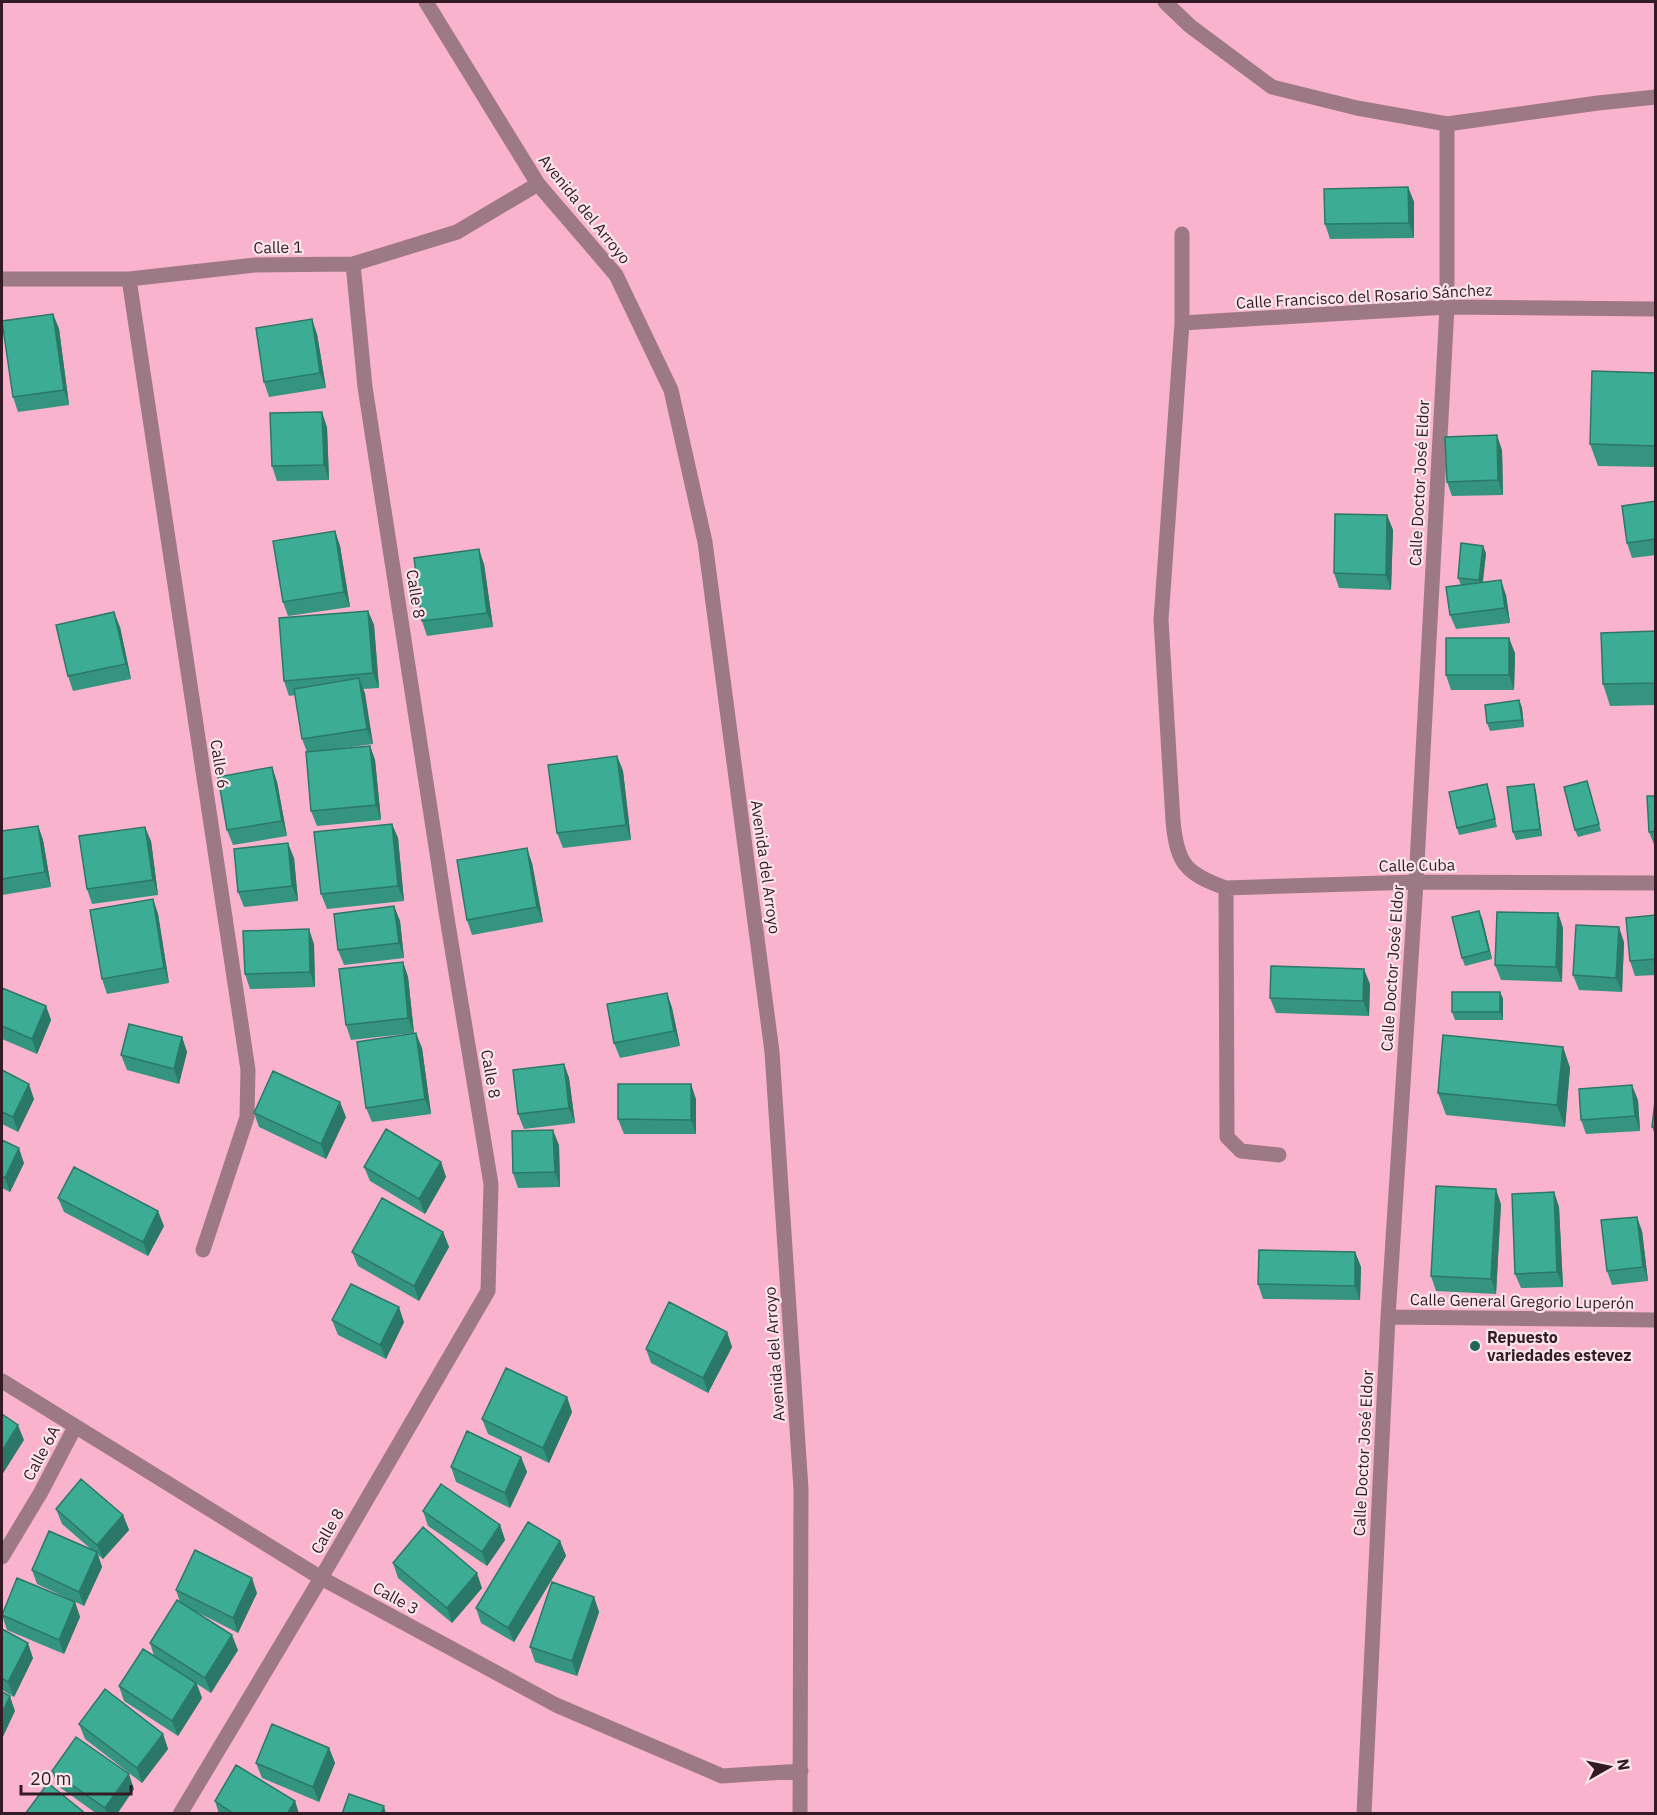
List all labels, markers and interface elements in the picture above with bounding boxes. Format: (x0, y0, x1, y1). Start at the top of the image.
street label: Avenida del Arroyo (535, 150, 635, 268)
street label: Calle 1 (253, 237, 303, 257)
street label: Calle Francisco del Rosario Sánchez (1235, 279, 1493, 313)
street label: Calle Doctor José Eldor (1405, 399, 1433, 567)
street label: Calle 8 (402, 568, 430, 620)
street label: Calle 6 (206, 738, 234, 790)
street label: Avenida del Arroyo (747, 799, 785, 935)
street label: Calle Cuba (1379, 854, 1456, 876)
street label: Calle Doctor José Eldor (1376, 884, 1408, 1052)
street label: Calle 8 (477, 1048, 505, 1100)
street label: Avenida del Arroyo (759, 1286, 789, 1422)
street label: Calle General Gregorio Luperón (1410, 1289, 1634, 1313)
place label: Repuesto variedades estevez (1487, 1327, 1632, 1365)
marker: Repuesto variedades estevez (1468, 1339, 1482, 1353)
street label: Calle Doctor José Eldor (1349, 1369, 1377, 1537)
street label: Calle 6A (18, 1422, 64, 1484)
street label: Calle 8 (306, 1505, 348, 1557)
street label: Calle 3 (370, 1577, 422, 1619)
north arrow (1579, 1737, 1639, 1797)
text: N (1613, 1757, 1635, 1772)
scale bar (21, 1758, 130, 1796)
text: 20 m (30, 1767, 72, 1790)

